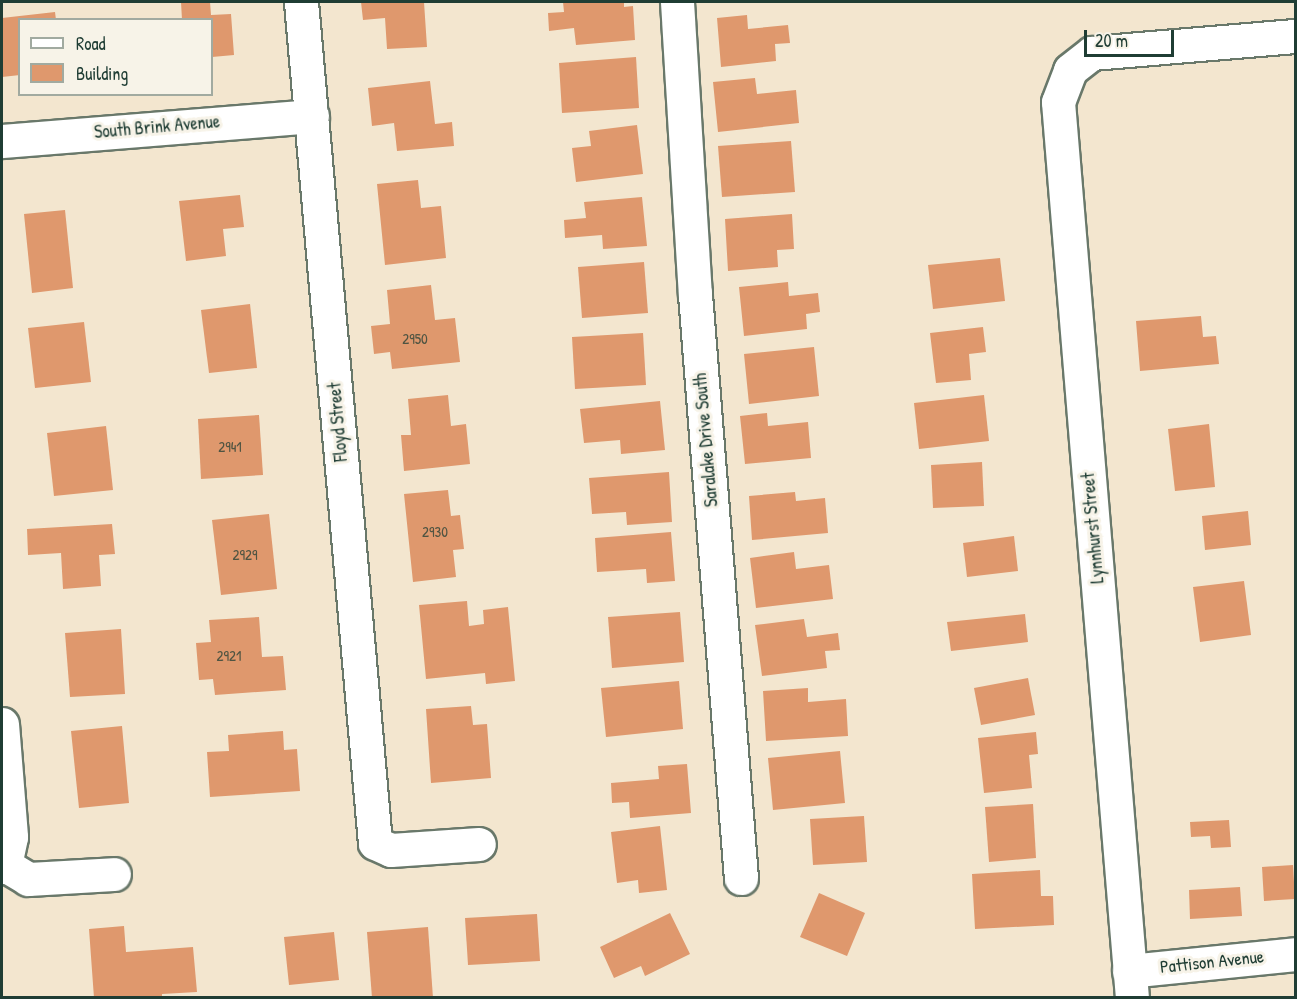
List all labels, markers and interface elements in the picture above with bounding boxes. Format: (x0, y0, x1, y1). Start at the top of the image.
legend (18, 18, 213, 96)
scale bar (1087, 18, 1177, 56)
text: 20 m (1095, 28, 1128, 53)
text: Road (76, 31, 106, 56)
text: Building (76, 61, 128, 86)
street label: South Brink Avenue (93, 111, 221, 143)
house number: 2950 (402, 330, 428, 348)
street label: Saralake Drive South (689, 372, 723, 508)
street label: Floyd Street (324, 381, 352, 463)
house number: 2941 (218, 438, 242, 456)
street label: Lynnhurst Street (1077, 472, 1109, 584)
house number: 2930 (422, 523, 448, 541)
house number: 2929 (232, 546, 258, 564)
house number: 2921 (217, 647, 241, 665)
street label: Pattison Avenue (1159, 946, 1265, 978)

